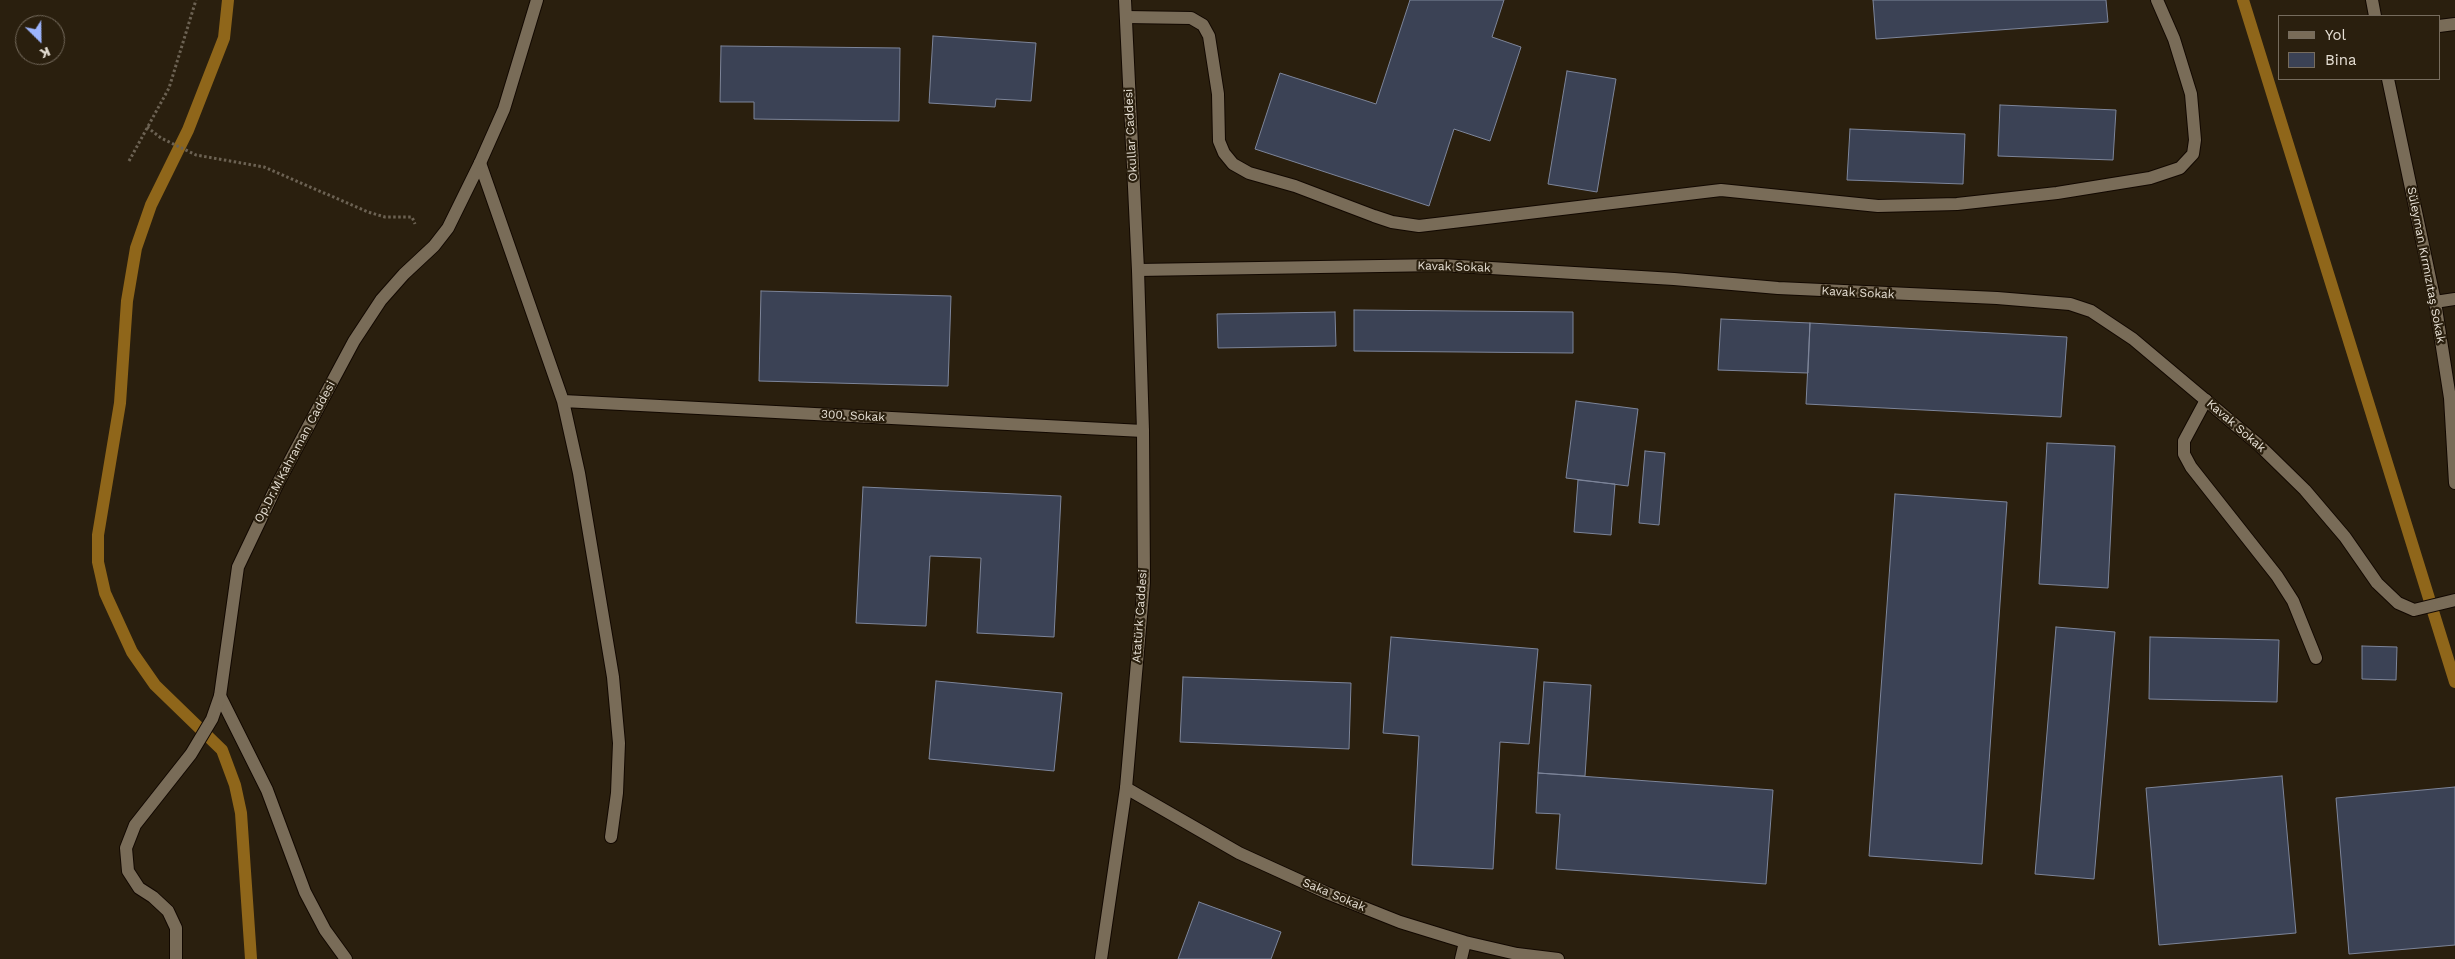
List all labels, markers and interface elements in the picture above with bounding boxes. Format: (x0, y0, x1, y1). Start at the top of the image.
north arrow (15, 15, 65, 65)
legend (2278, 15, 2440, 80)
text: Yol (2325, 26, 2346, 44)
text: K (38, 44, 53, 62)
text: Bina (2325, 51, 2357, 69)
street label: Okullar Caddesi (1121, 88, 1141, 182)
street label: Süleyman Kırmızıtaş Sokak (2404, 186, 2448, 344)
street label: Kavak Sokak (1417, 259, 1491, 275)
street label: Kavak Sokak (1821, 284, 1895, 302)
street label: Op.Dr.M.Kahraman Caddesi (251, 379, 339, 525)
street label: Kavak Sokak (2204, 397, 2268, 455)
street label: 300. Sokak (821, 407, 885, 425)
street label: Atatürk Caddesi (1130, 569, 1150, 663)
street label: Saka Sokak (1300, 875, 1368, 915)

